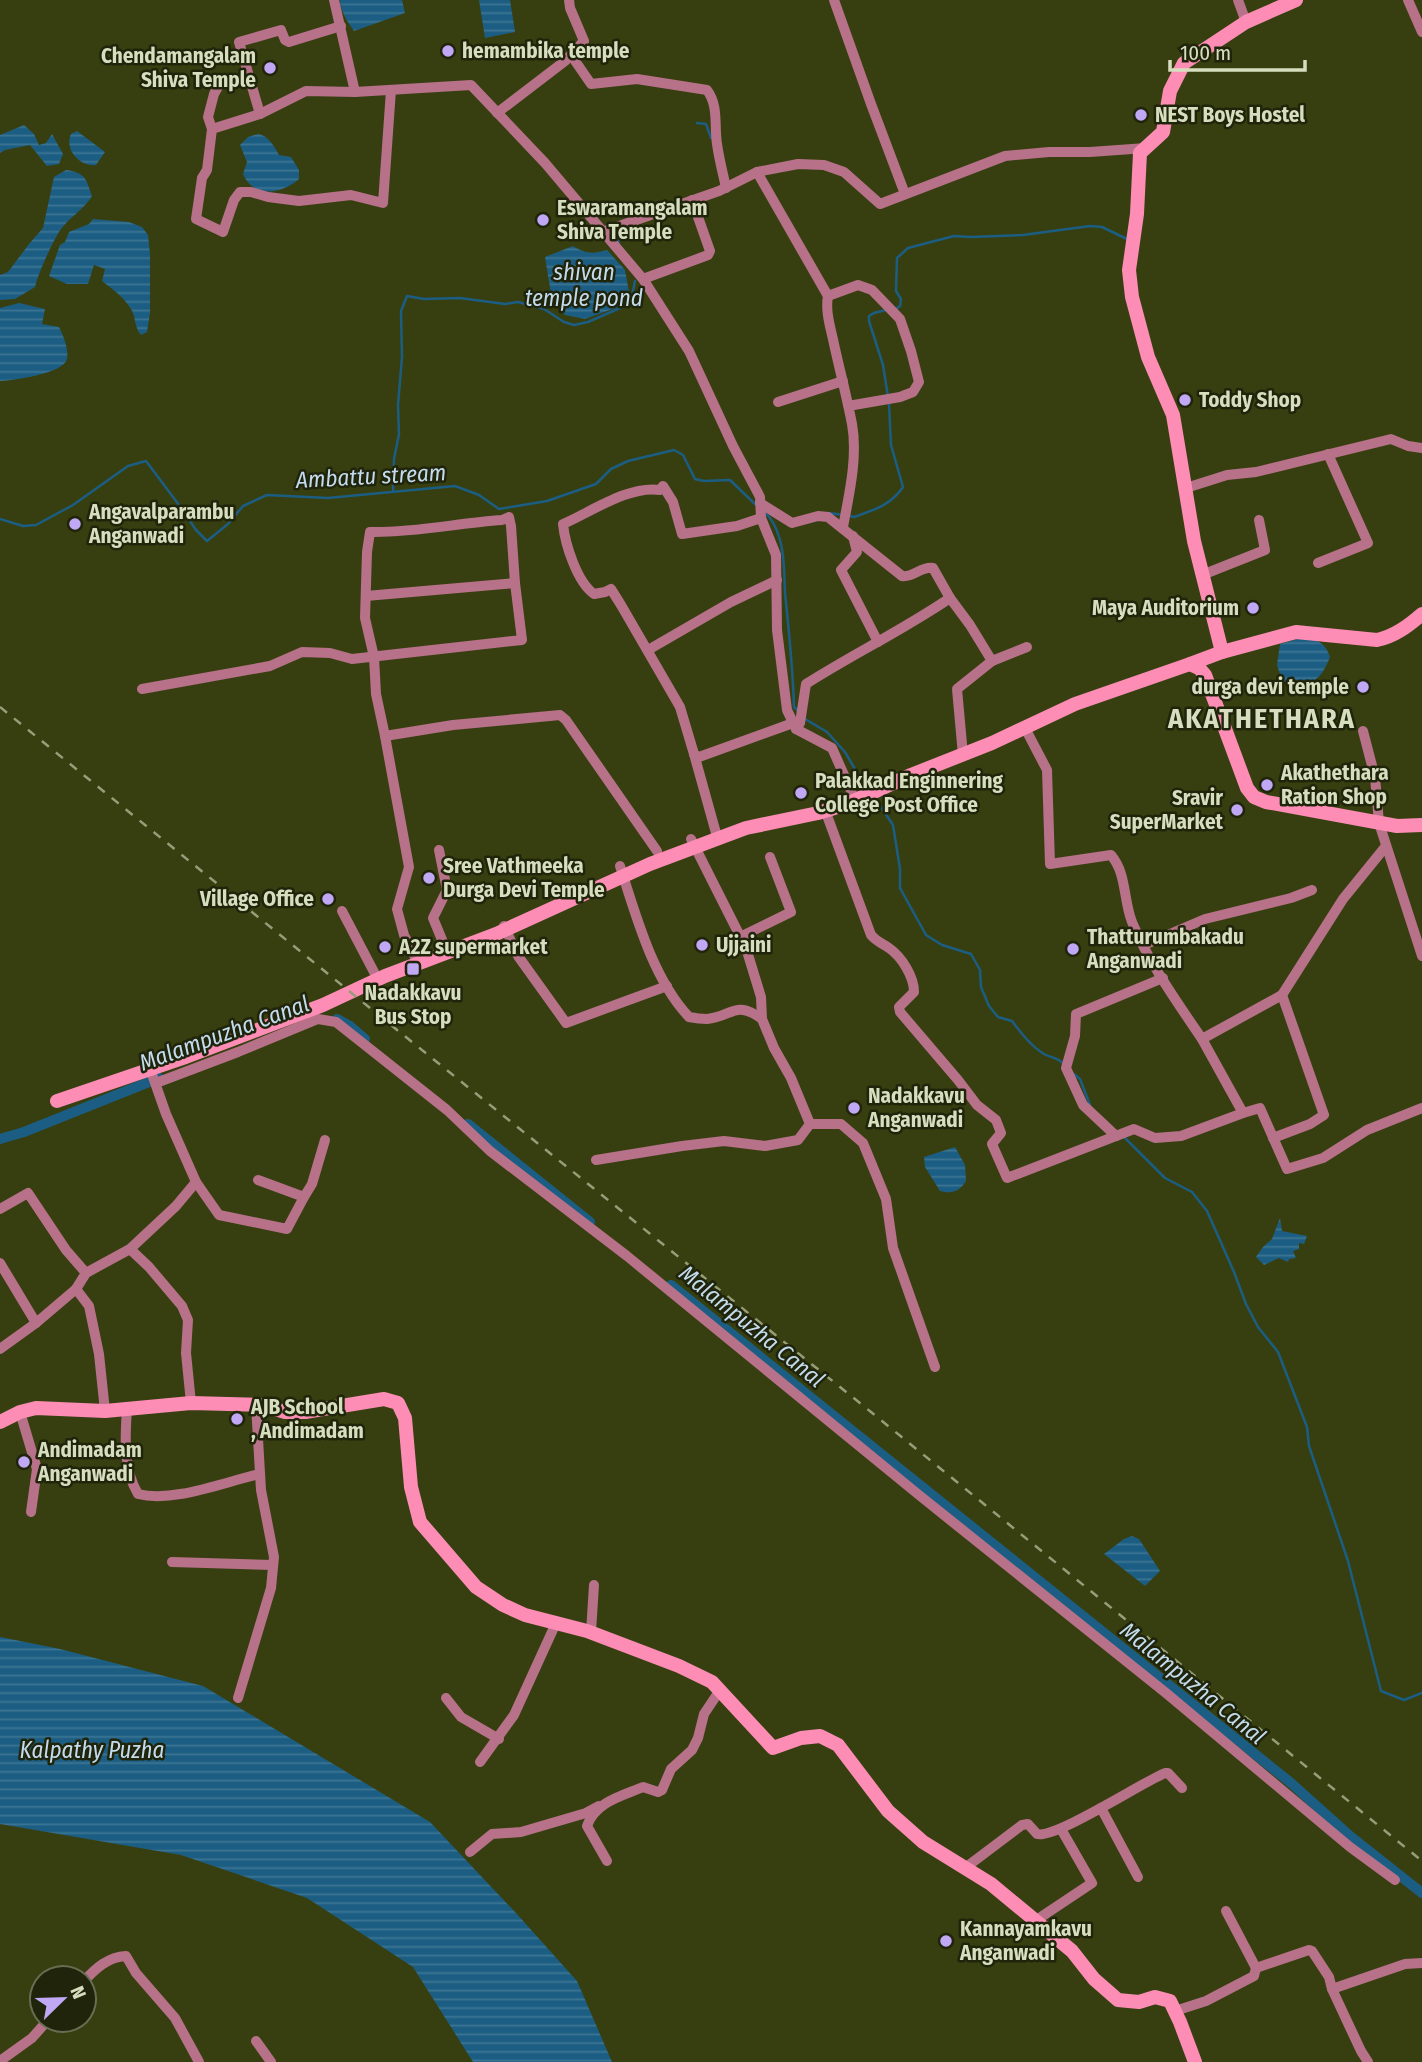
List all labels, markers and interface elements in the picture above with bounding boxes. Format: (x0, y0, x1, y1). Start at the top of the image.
scale bar (1170, 28, 1305, 72)
place label: hemambika temple (462, 38, 630, 64)
text: 100 m (1180, 40, 1231, 66)
place label: Chendamangalam Shiva Temple (101, 43, 256, 93)
marker: hemambika temple (440, 43, 456, 59)
marker: Chendamangalam Shiva Temple (262, 60, 278, 76)
place label: NEST Boys Hostel (1155, 102, 1305, 128)
marker: NEST Boys Hostel (1133, 107, 1149, 123)
place label: Eswaramangalam Shiva Temple (557, 195, 708, 245)
marker: Eswaramangalam Shiva Temple (535, 212, 551, 228)
water label: shivan temple pond (525, 258, 643, 312)
place label: Toddy Shop (1199, 387, 1301, 413)
marker: Toddy Shop (1177, 392, 1193, 408)
water label: Ambattu stream (294, 458, 447, 494)
place label: Angavalparambu Anganwadi (88, 499, 234, 549)
marker: Angavalparambu Anganwadi (67, 516, 83, 532)
place label: Maya Auditorium (1092, 595, 1239, 621)
marker: Maya Auditorium (1245, 600, 1261, 616)
place label: durga devi temple (1191, 674, 1349, 700)
marker: durga devi temple (1355, 679, 1371, 695)
district label: AKATHETHARA (1167, 702, 1356, 735)
place label: Akathethara Ration Shop (1280, 760, 1389, 810)
place label: Palakkad Enginnering College Post Office (815, 768, 1003, 818)
marker: Akathethara Ration Shop (1259, 777, 1275, 793)
marker: Palakkad Enginnering College Post Office (793, 785, 809, 801)
place label: Sravir SuperMarket (1110, 785, 1224, 835)
marker: Sravir SuperMarket (1229, 802, 1245, 818)
place label: Sree Vathmeeka Durga Devi Temple (443, 853, 605, 903)
marker: Sree Vathmeeka Durga Devi Temple (421, 870, 437, 886)
place label: Village Office (199, 886, 314, 912)
marker: Village Office (320, 891, 336, 907)
place label: Thatturumbakadu Anganwadi (1086, 924, 1244, 974)
place label: Ujjaini (716, 932, 772, 958)
place label: A2Z supermarket (398, 934, 548, 960)
marker: Ujjaini (694, 937, 710, 953)
marker: A2Z supermarket (377, 939, 393, 955)
marker: Thatturumbakadu Anganwadi (1065, 941, 1081, 957)
marker: Nadakkavu Bus Stop (405, 961, 421, 977)
place label: Nadakkavu Bus Stop (365, 980, 461, 1030)
water label: Malampuzha Canal (135, 989, 313, 1077)
place label: Nadakkavu Anganwadi (867, 1083, 965, 1133)
marker: Nadakkavu Anganwadi (846, 1100, 862, 1116)
water label: Malampuzha Canal (674, 1259, 830, 1393)
place label: AJB School , Andimadam (250, 1394, 364, 1444)
marker: AJB School , Andimadam (229, 1411, 245, 1427)
place label: Andimadam Anganwadi (37, 1437, 142, 1487)
marker: Andimadam Anganwadi (16, 1454, 32, 1470)
water label: Malampuzha Canal (1115, 1616, 1271, 1750)
water label: Kalpathy Puzha (20, 1736, 164, 1764)
place label: Kannayamkavu Anganwadi (959, 1916, 1092, 1966)
marker: Kannayamkavu Anganwadi (938, 1933, 954, 1949)
north arrow (28, 1964, 98, 2034)
text: N (65, 1983, 91, 2002)

